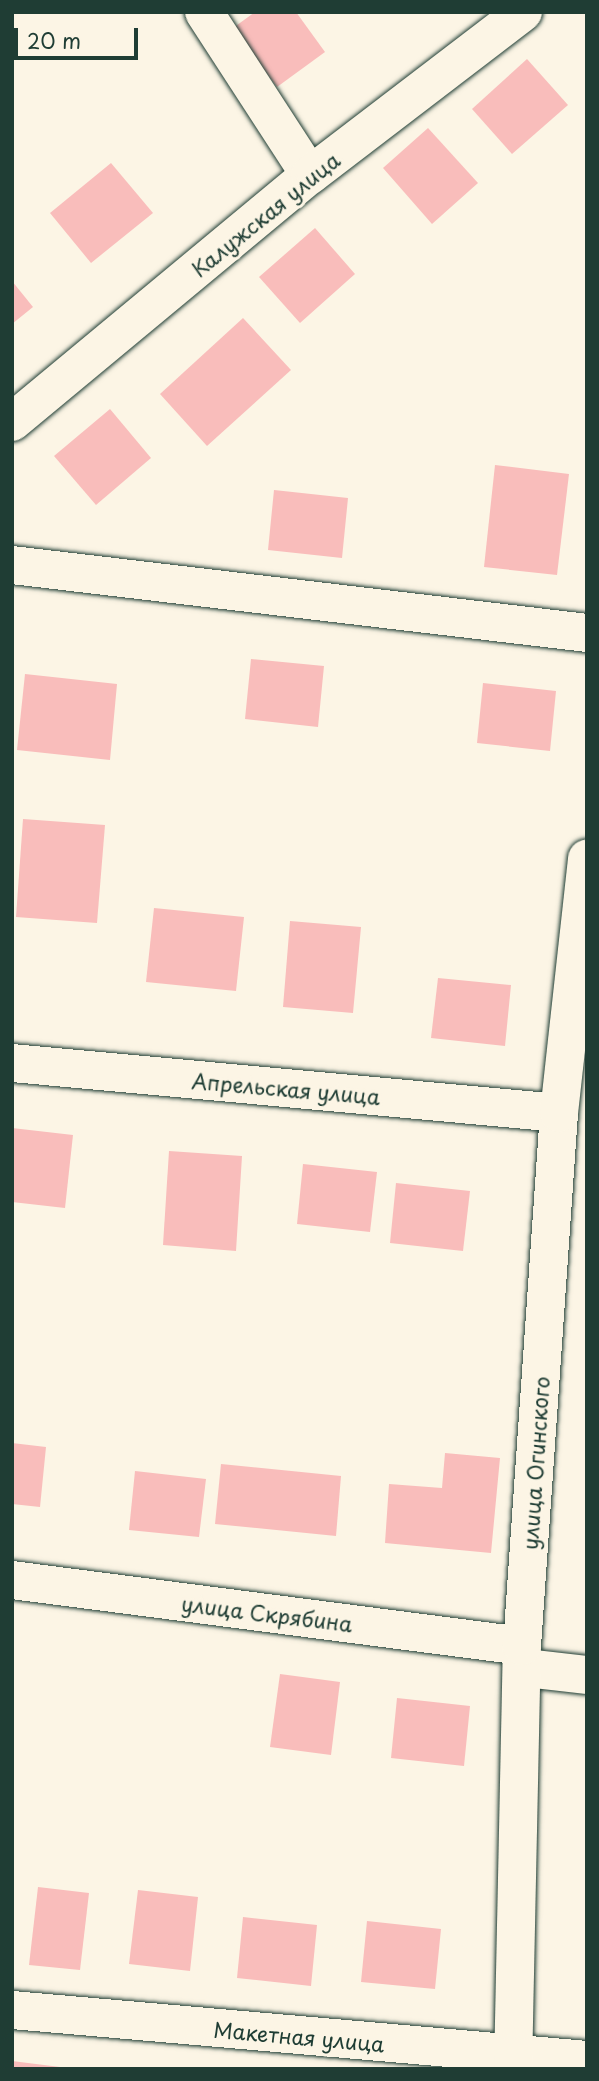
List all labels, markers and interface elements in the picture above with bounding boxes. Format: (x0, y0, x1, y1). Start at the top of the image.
scale bar (18, 14, 142, 58)
text: 20 m (27, 24, 81, 56)
street label: Калужская улица (185, 146, 345, 282)
street label: Апрельская улица (190, 1067, 382, 1109)
street label: улица Огинского (516, 1375, 554, 1551)
street label: улица Скрябина (180, 1590, 354, 1636)
street label: Макетная улица (212, 2016, 386, 2056)

